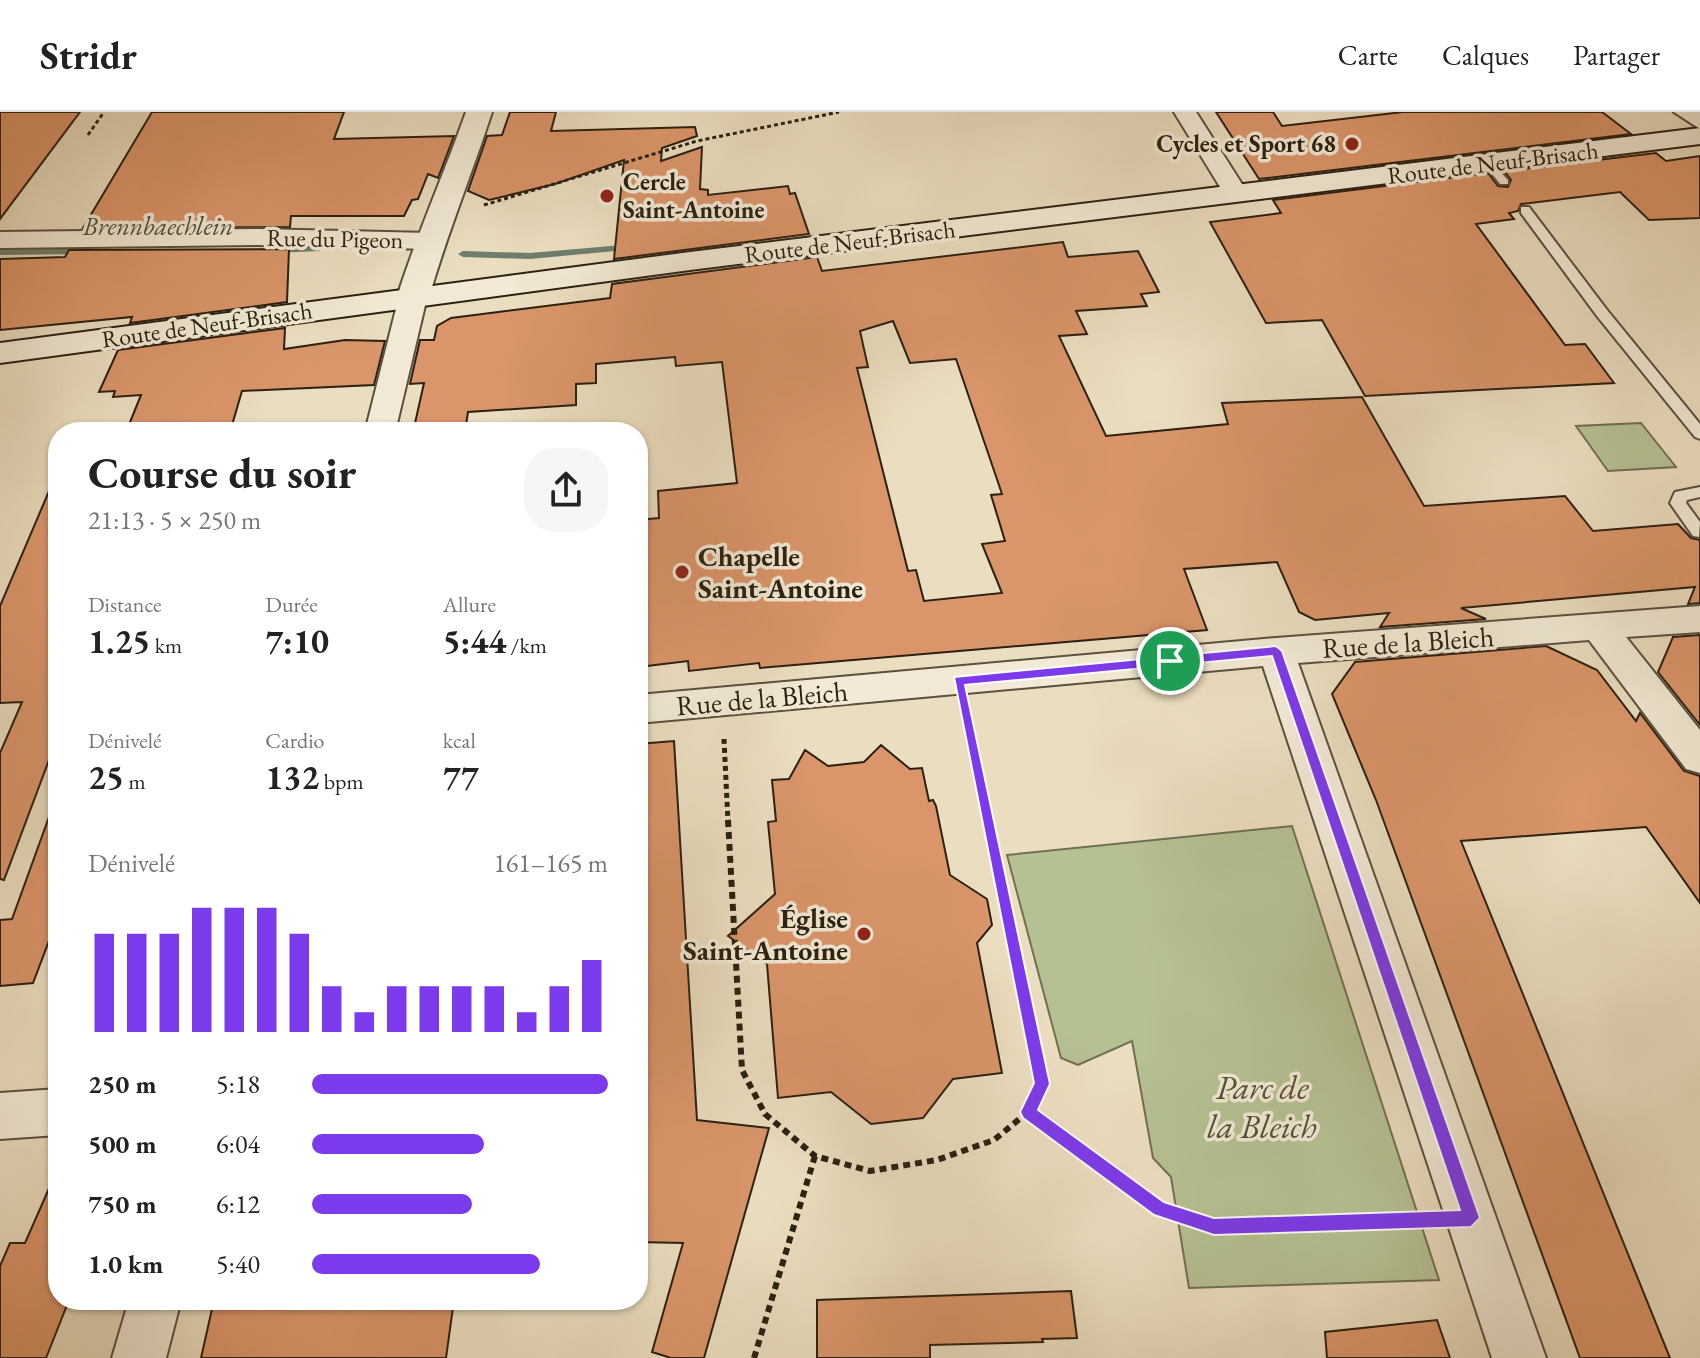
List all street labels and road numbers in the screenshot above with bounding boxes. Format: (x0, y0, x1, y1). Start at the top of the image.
street label: Route de Neuf-Brisach (1386, 134, 1600, 191)
street label: Route de Neuf-Brisach (743, 213, 957, 270)
street label: Rue du Pigeon (266, 222, 404, 255)
street label: Route de Neuf-Brisach (100, 294, 314, 355)
street label: Rue de la Bleich (1321, 618, 1495, 666)
street label: Rue de la Bleich (675, 673, 849, 723)

